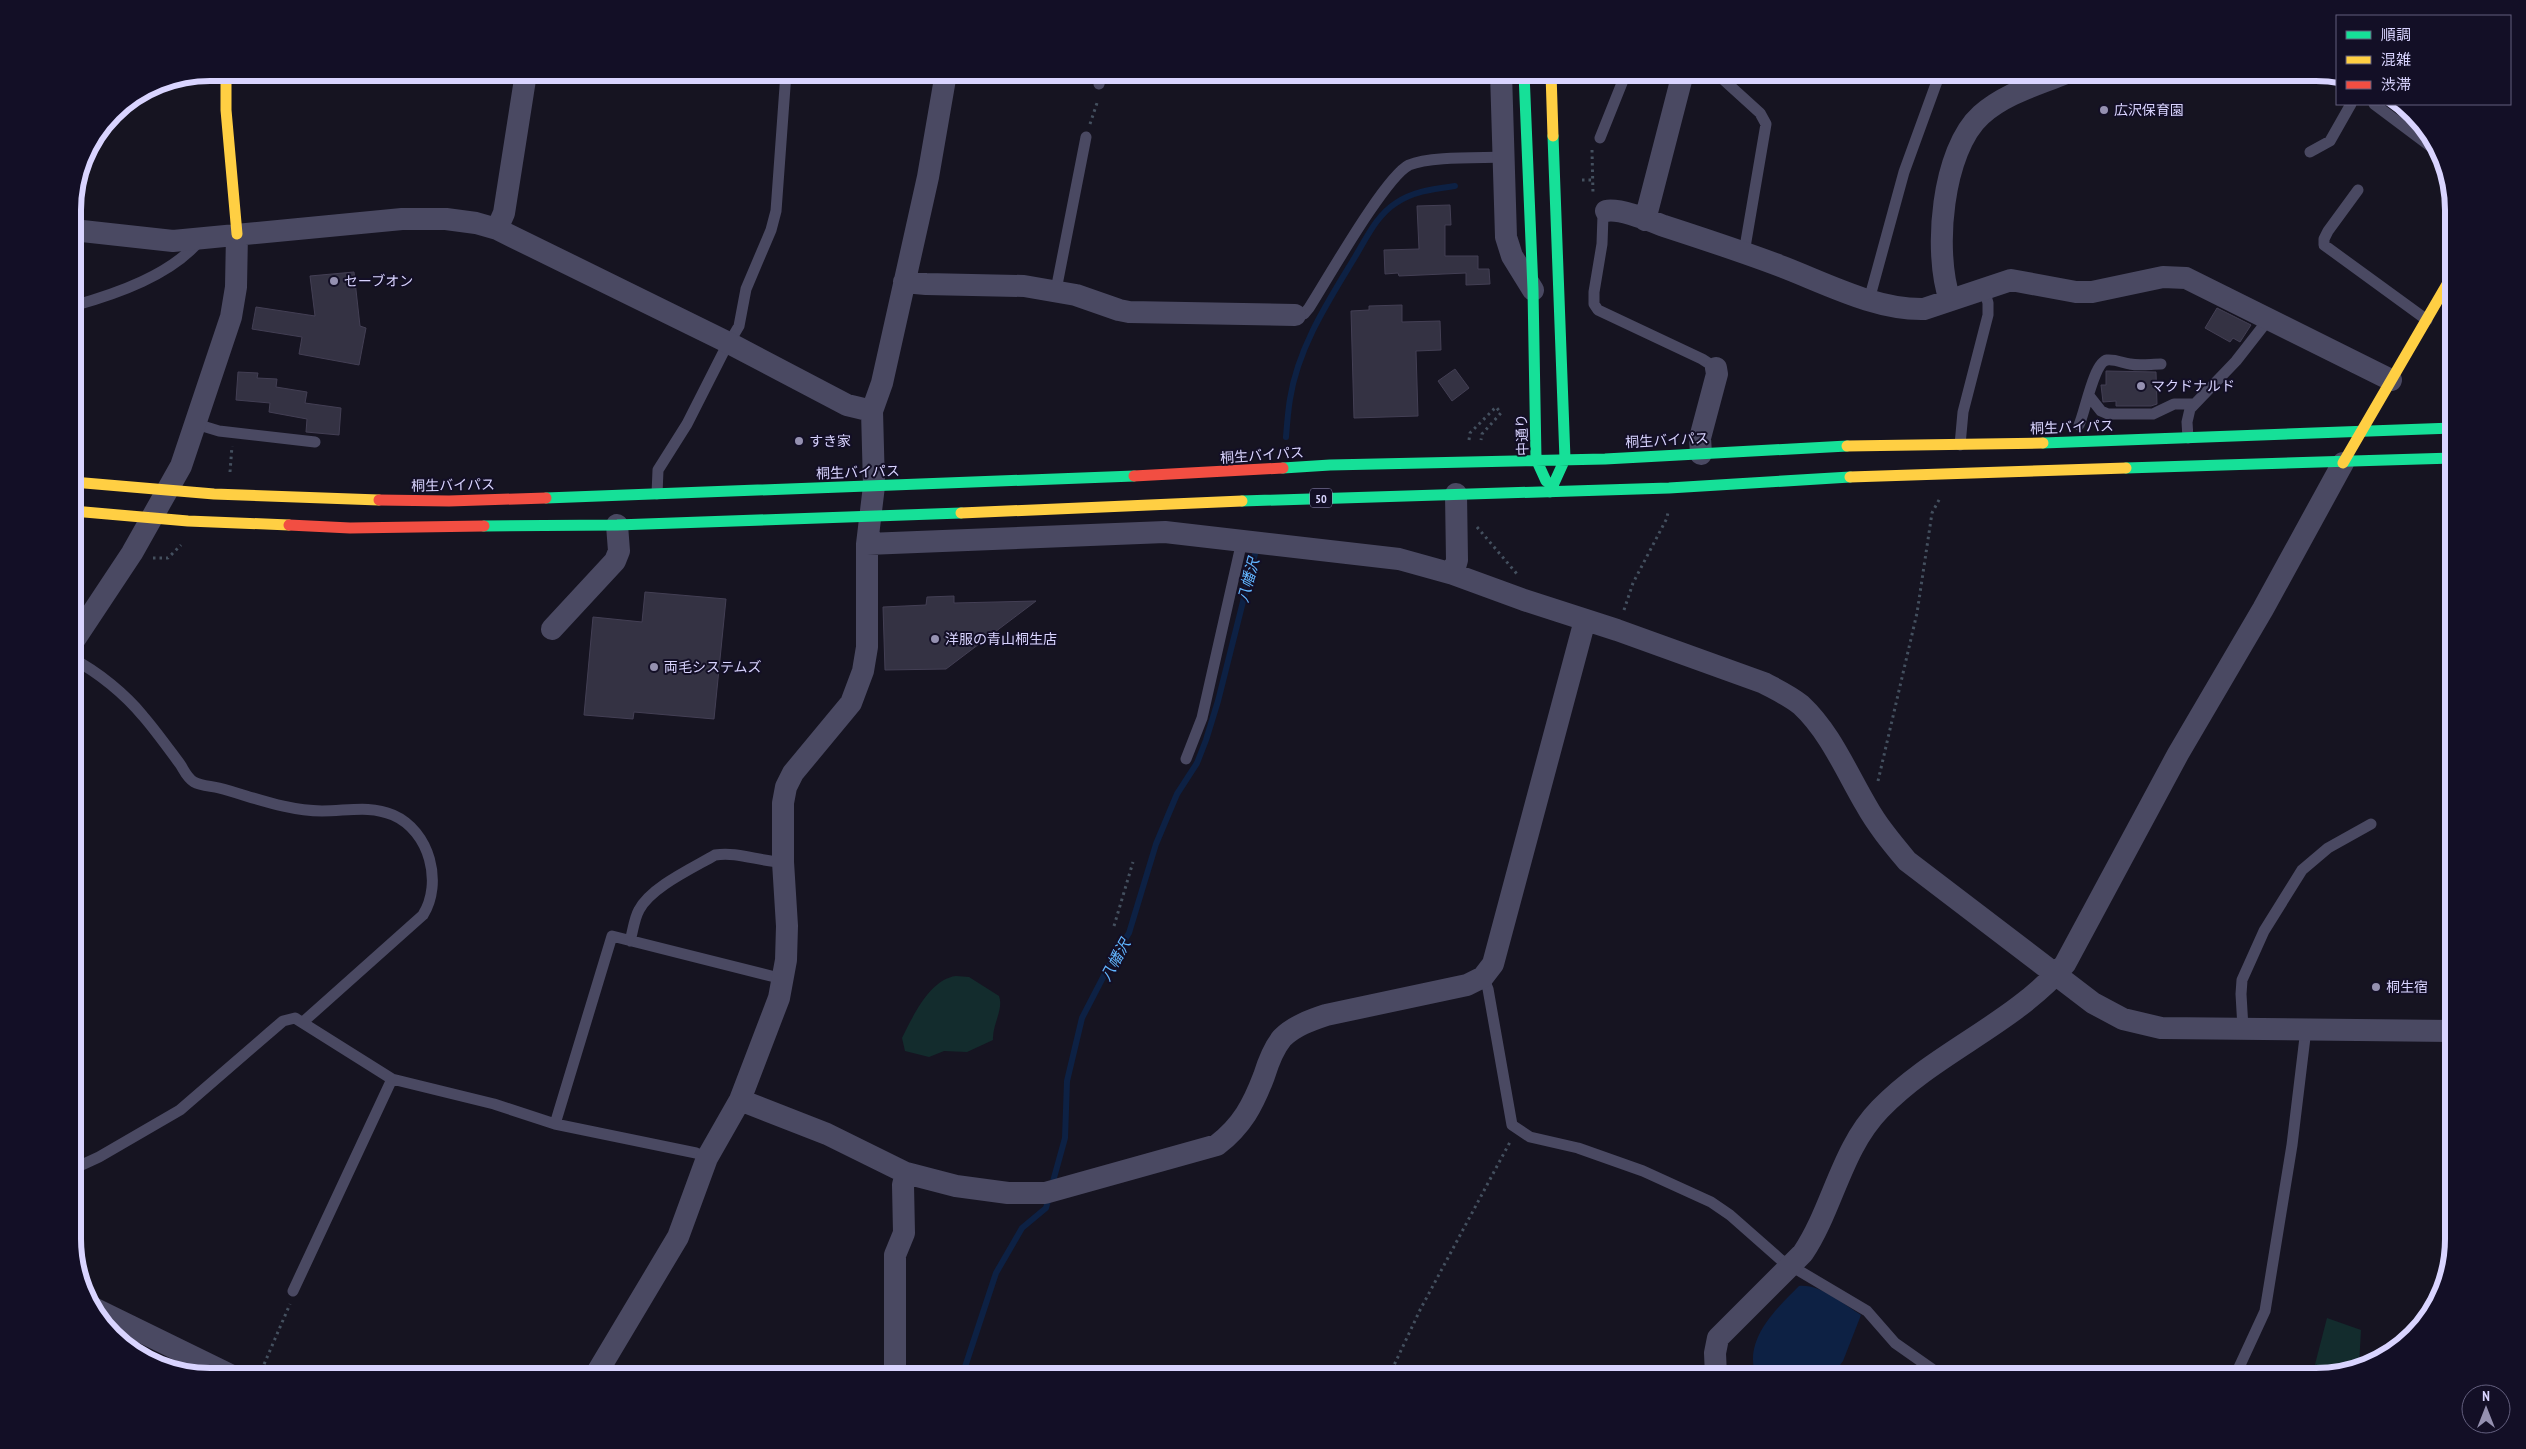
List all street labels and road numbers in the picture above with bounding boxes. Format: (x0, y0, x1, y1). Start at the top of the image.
street label: 中通り (1512, 414, 1532, 456)
street label: 桐生バイパス (2030, 417, 2114, 437)
street label: 桐生バイパス (1625, 429, 1709, 451)
street label: 桐生バイパス (1220, 443, 1304, 467)
street label: 桐生バイパス (816, 462, 900, 482)
street label: 桐生バイパス (411, 475, 495, 495)
road number: 50 (1310, 488, 1332, 508)

